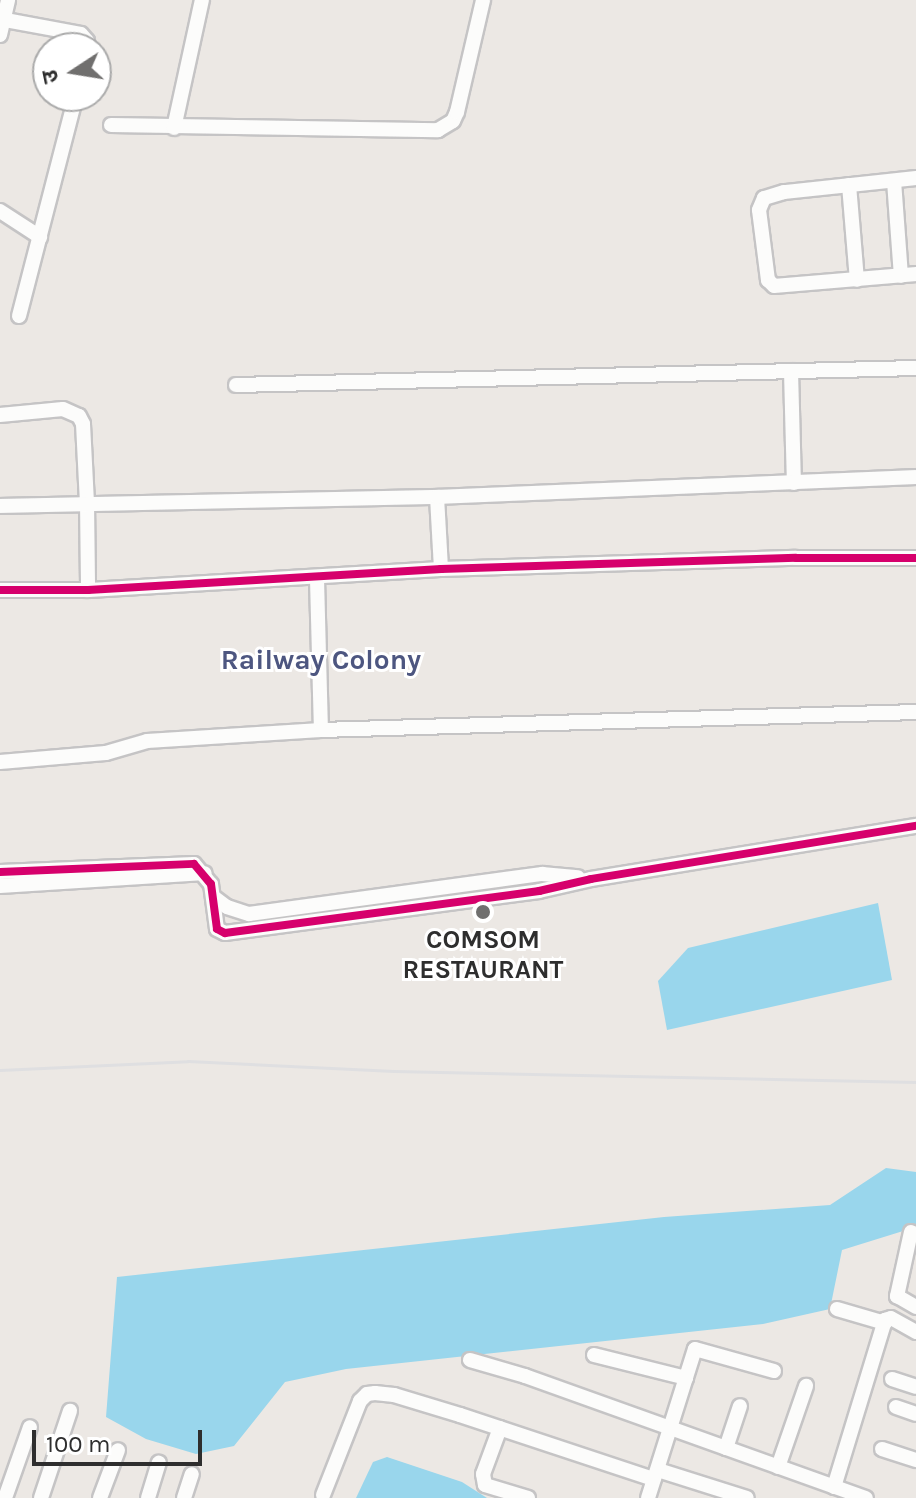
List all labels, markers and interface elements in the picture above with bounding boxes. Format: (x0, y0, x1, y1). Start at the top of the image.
north arrow (32, 32, 112, 112)
text: उ (36, 68, 65, 86)
district label: Railway Colony (221, 643, 421, 677)
marker: COMSOM RESTAURANT (474, 903, 492, 921)
place label: COMSOM RESTAURANT (403, 924, 563, 986)
scale bar (36, 1414, 206, 1464)
text: 100 m (46, 1430, 111, 1458)

